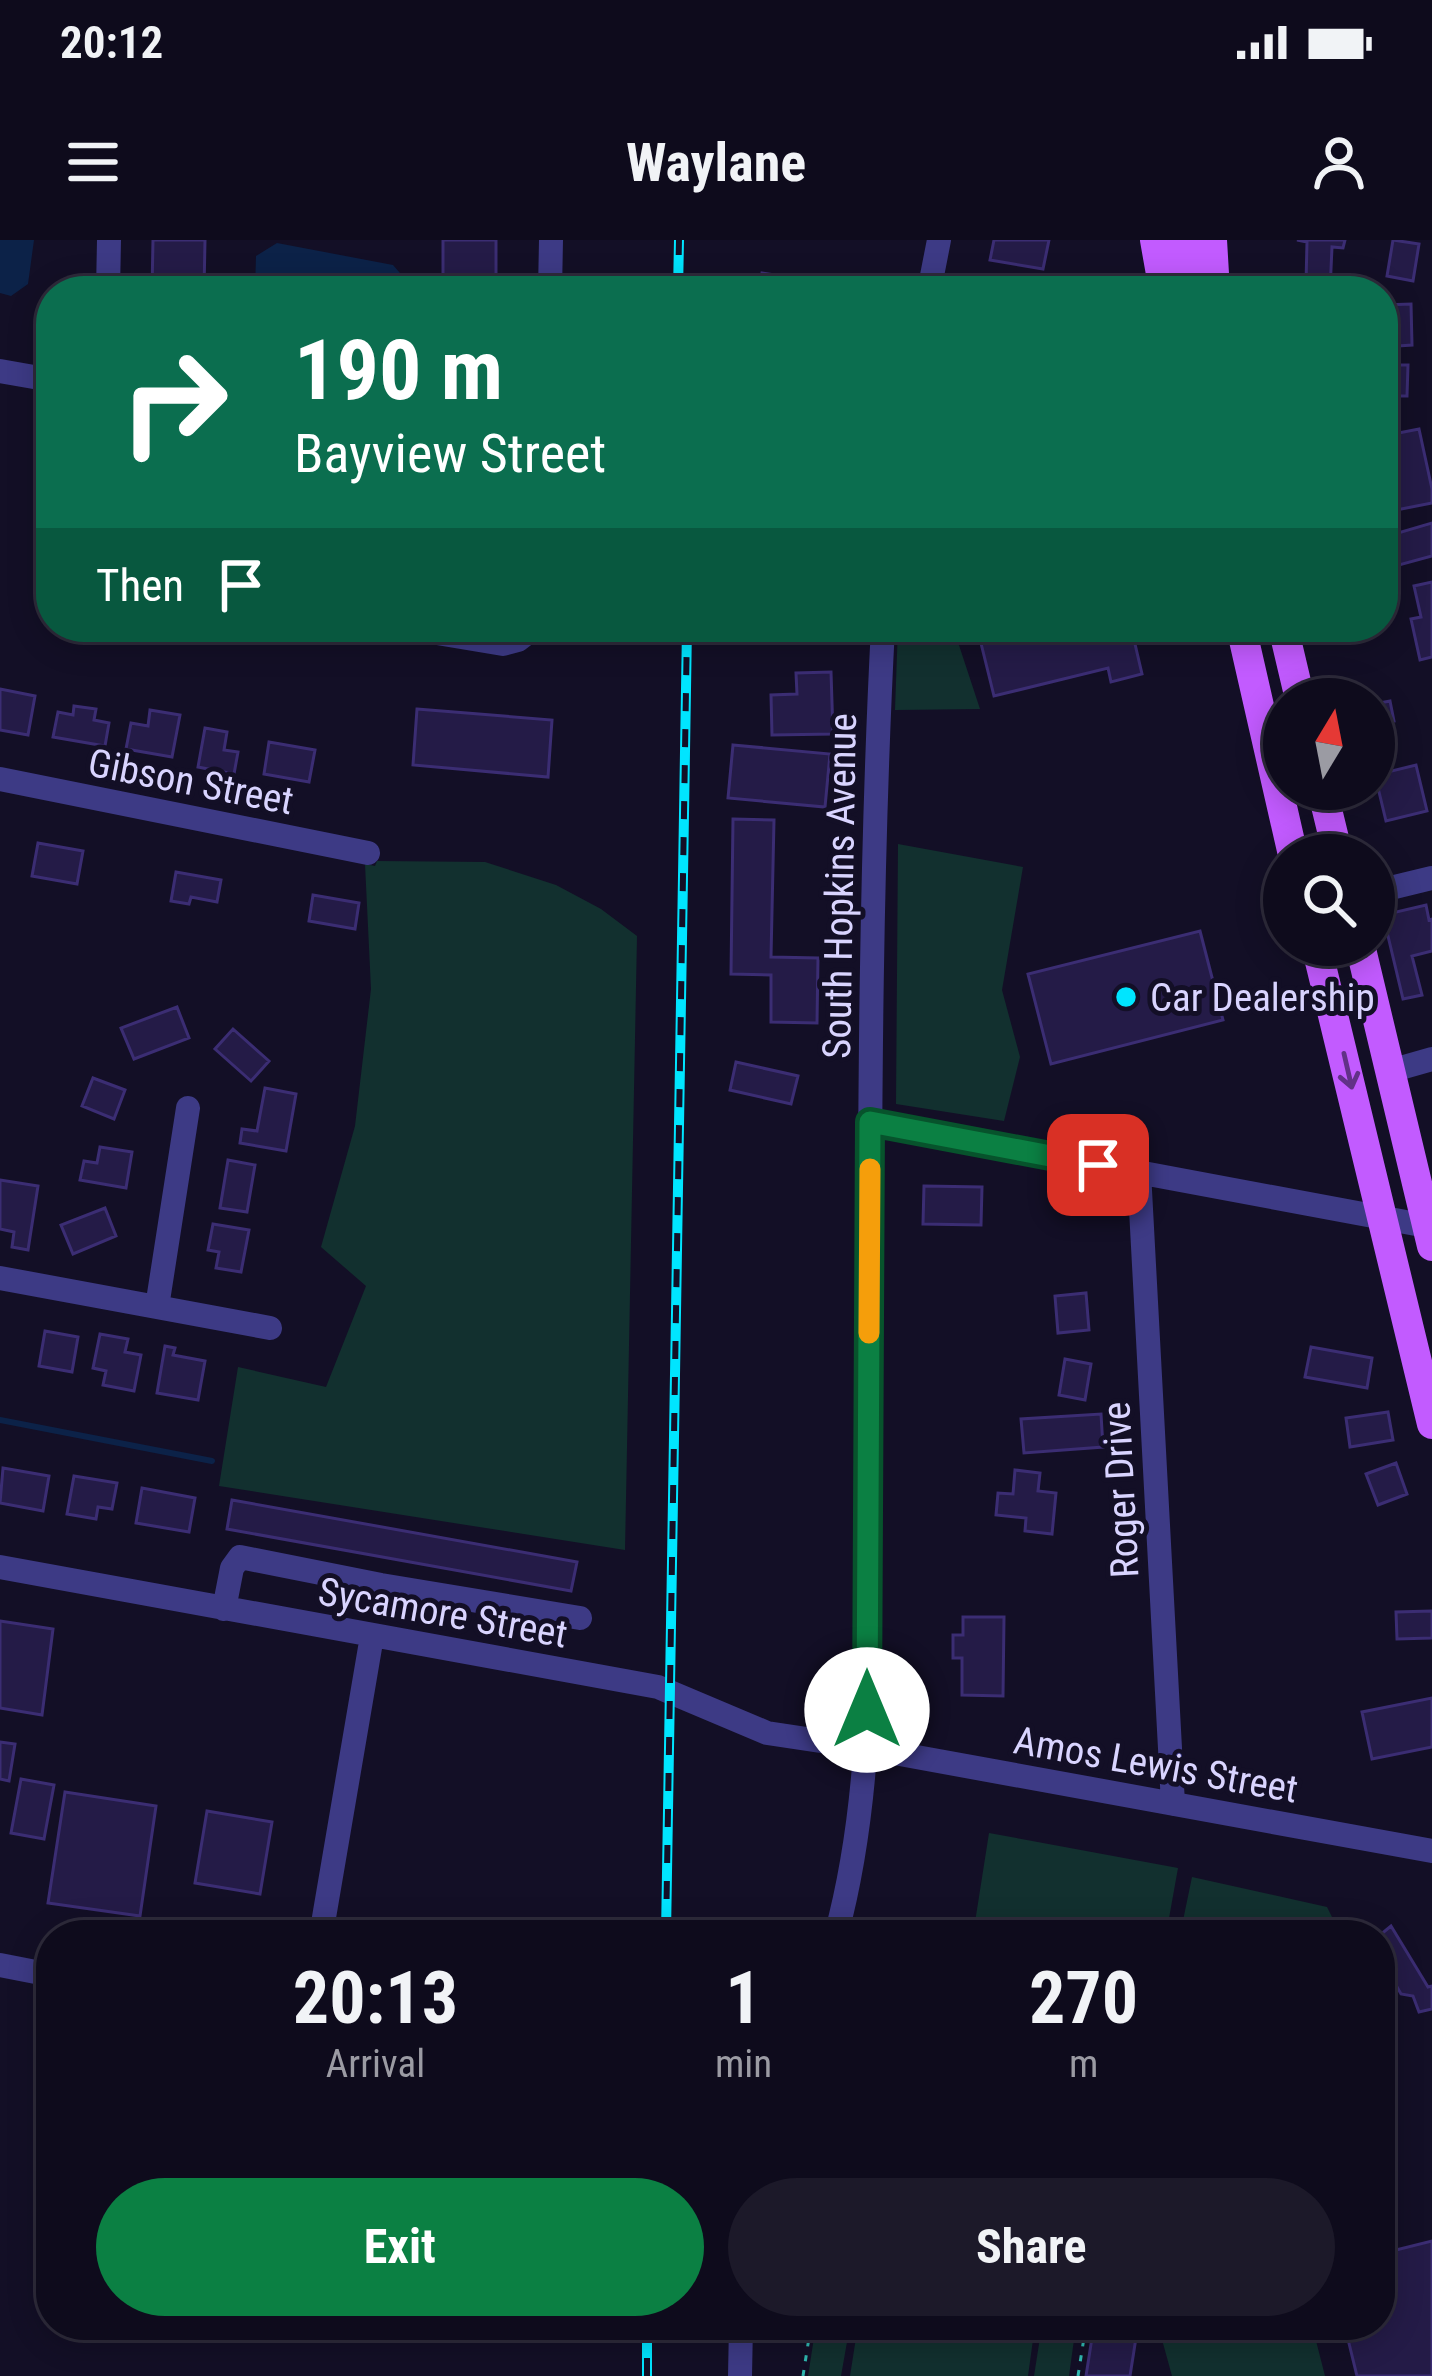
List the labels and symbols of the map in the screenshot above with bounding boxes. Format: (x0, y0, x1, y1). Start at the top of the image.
north arrow (1263, 678, 1395, 810)
street label: South Hopkins Avenue (814, 713, 866, 1059)
street label: Gibson Street (84, 740, 297, 824)
place label: Car Dealership (1150, 975, 1375, 1021)
marker: Car Dealership (1113, 984, 1139, 1010)
one-way arrow (1338, 1052, 1360, 1090)
pin (1047, 1114, 1149, 1216)
street label: Roger Drive (1093, 1401, 1149, 1579)
street label: Sycamore Street (315, 1568, 571, 1658)
position arrow (804, 1647, 930, 1773)
street label: Amos Lewis Street (1010, 1717, 1301, 1813)

